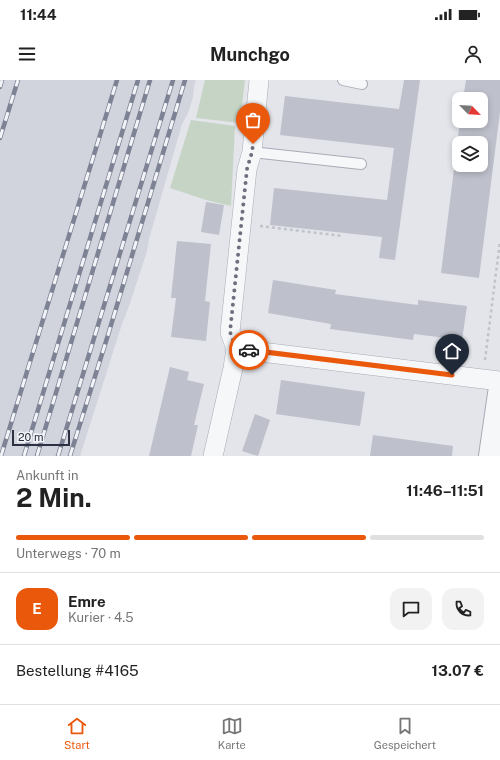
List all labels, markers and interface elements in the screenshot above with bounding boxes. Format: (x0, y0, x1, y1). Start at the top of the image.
text: 11:44 (20, 6, 57, 23)
icon: menu (16, 43, 38, 65)
icon: person (462, 43, 484, 65)
text: Munchgo (210, 44, 290, 65)
north arrow (452, 92, 488, 128)
map controls (452, 92, 488, 172)
pin (236, 103, 270, 144)
icon: bag (242, 109, 264, 131)
button: layers (452, 136, 488, 172)
courier (229, 330, 269, 370)
pin (435, 334, 469, 375)
icon: car (238, 339, 260, 361)
icon: home (441, 340, 463, 362)
scale bar (12, 428, 70, 447)
text: 20 m (18, 431, 43, 443)
text: Ankunft in (16, 468, 79, 483)
text: 2 Min. (16, 482, 92, 513)
text: 11:46–11:51 (406, 482, 484, 499)
text: Unterwegs · 70 m (16, 546, 121, 561)
button: chat (390, 588, 432, 630)
button: phone (442, 588, 484, 630)
text: Emre (68, 593, 106, 610)
text: E (32, 600, 42, 617)
text: Kurier · 4.5 (68, 610, 134, 625)
text: Bestellung #4165 (16, 662, 139, 679)
text: 13.07 € (432, 662, 484, 679)
tab: Start (64, 715, 90, 751)
tab: Karte (218, 715, 246, 751)
tab: Gespeichert (374, 715, 436, 751)

